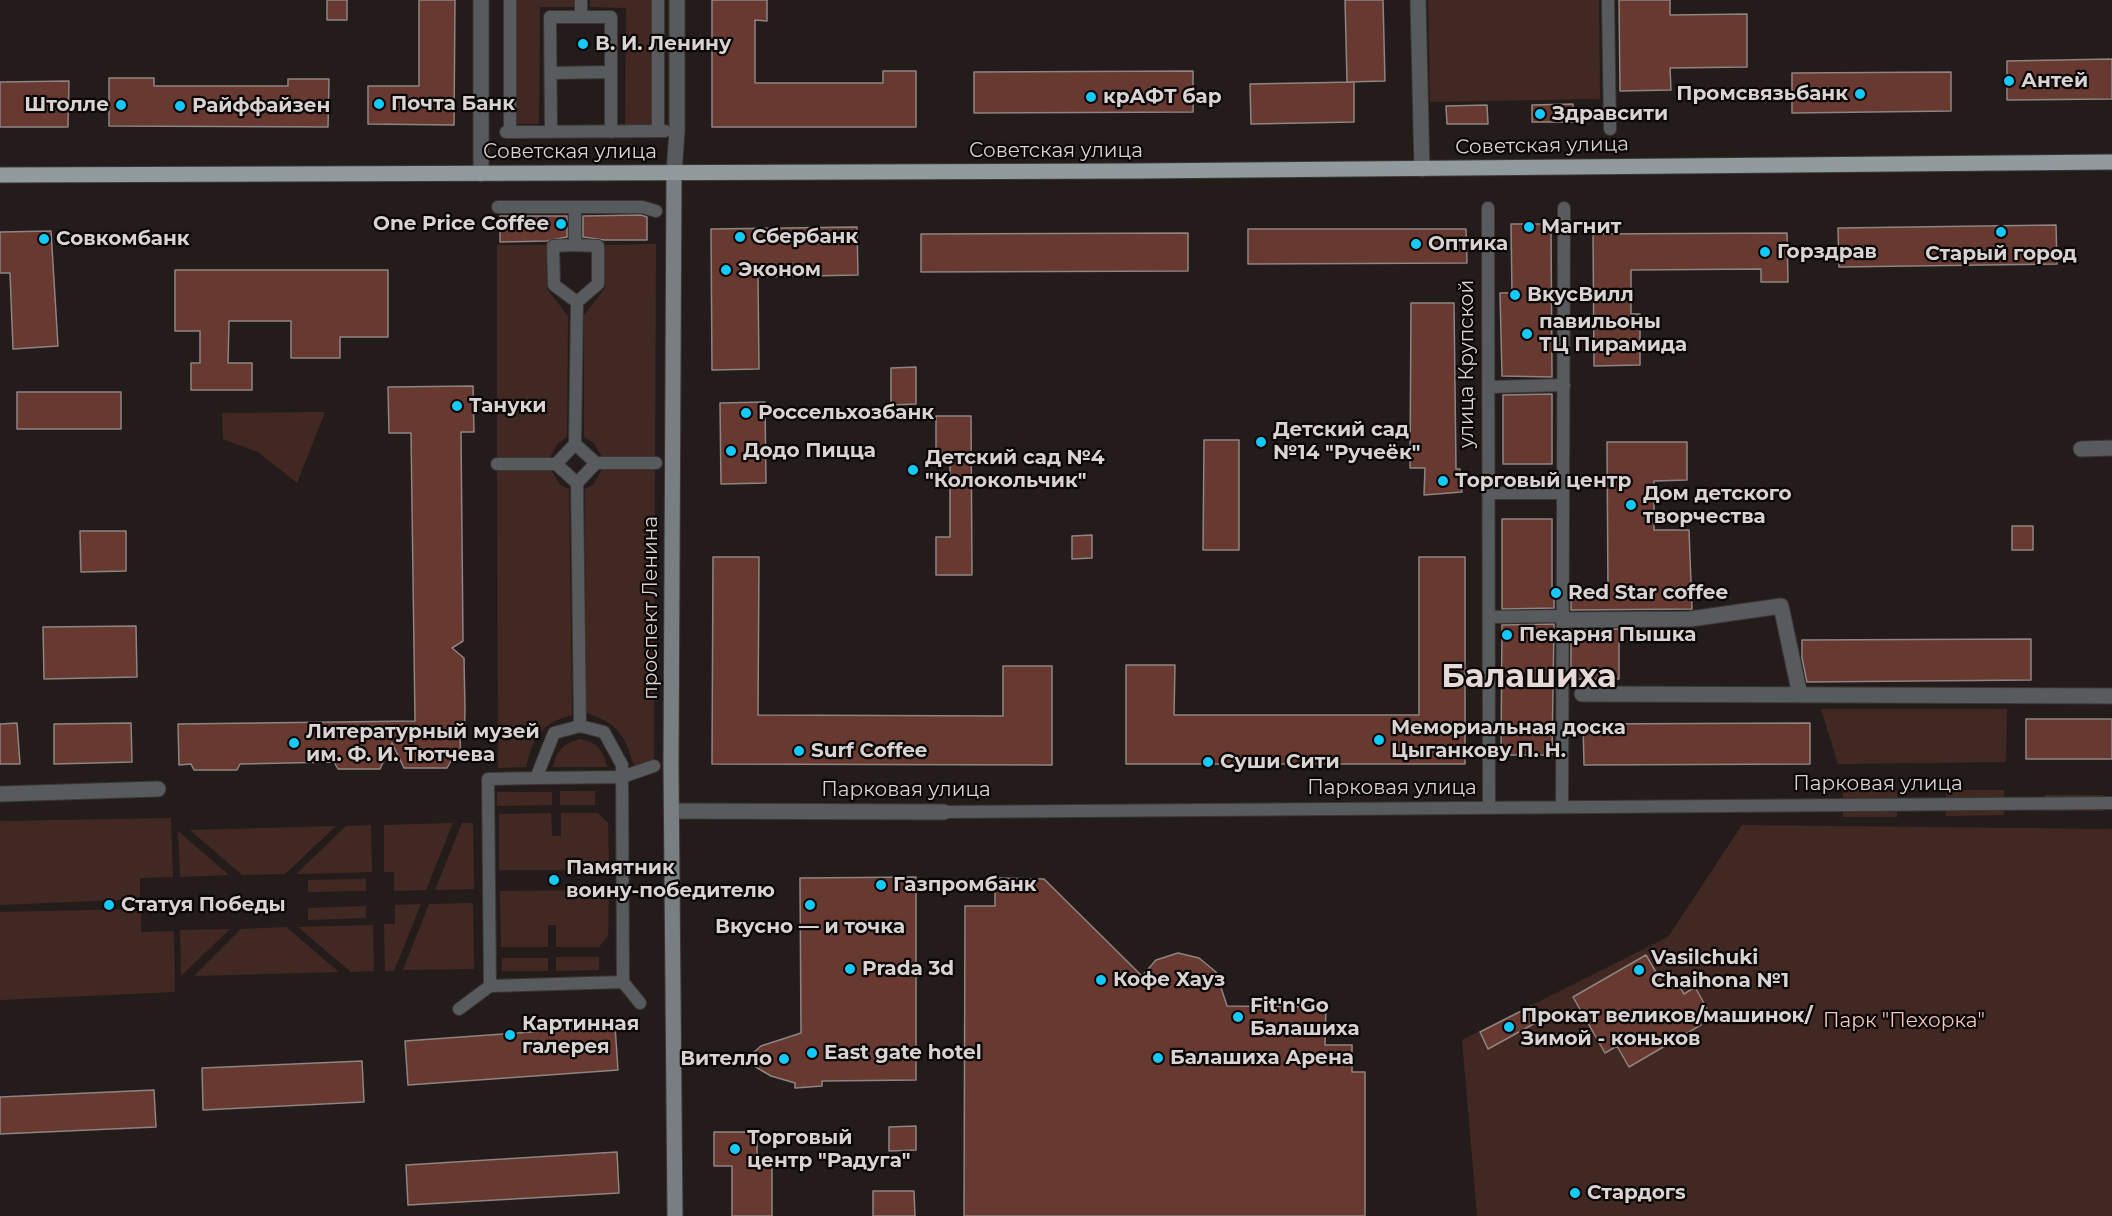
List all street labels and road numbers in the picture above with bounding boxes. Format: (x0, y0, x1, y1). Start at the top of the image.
street label: Советская улица (1455, 132, 1629, 160)
street label: Советская улица (969, 139, 1143, 163)
street label: Советская улица (483, 140, 657, 164)
street label: улица Крупской (1455, 280, 1479, 448)
street label: проспект Ленина (639, 516, 663, 700)
street label: Парковая улица (1793, 772, 1963, 796)
street label: Парковая улица (1307, 776, 1477, 800)
street label: Парковая улица (821, 778, 991, 802)

